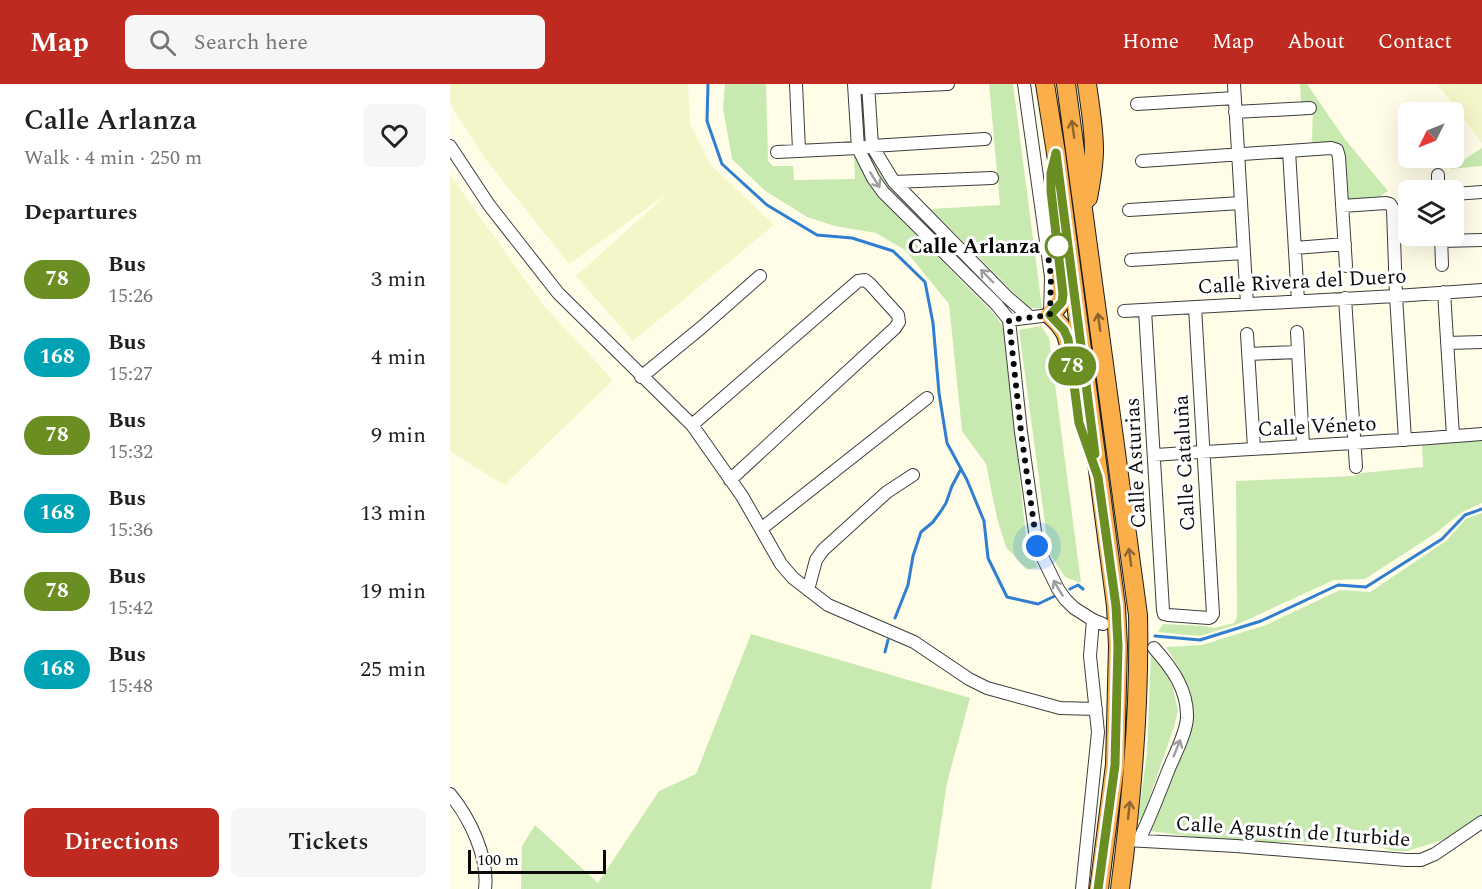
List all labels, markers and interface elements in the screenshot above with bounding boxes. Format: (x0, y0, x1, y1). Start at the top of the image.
search box (125, 15, 545, 69)
text: Map (30, 21, 89, 64)
icon: search (146, 26, 179, 59)
text: Search here (194, 26, 308, 59)
text: Home (1122, 26, 1179, 58)
text: Map (1212, 26, 1254, 58)
text: About (1287, 26, 1345, 58)
text: Contact (1378, 26, 1452, 58)
text: Calle Arlanza (24, 99, 197, 142)
north arrow (1398, 102, 1464, 168)
map controls (1398, 102, 1464, 246)
button: heart (363, 104, 426, 167)
one-way arrow (1067, 119, 1078, 139)
text: Walk · 4 min · 250 m (24, 143, 202, 173)
one-way arrow (870, 171, 882, 188)
button: layers (1398, 180, 1464, 246)
text: Departures (24, 196, 138, 229)
place label: Calle Arlanza (908, 231, 1040, 263)
marker: Calle Arlanza (1045, 233, 1071, 259)
text: Bus (108, 248, 146, 281)
street label: Calle Rivera del Duero (1197, 261, 1407, 303)
text: 78 (45, 263, 69, 295)
text: 3 min (371, 263, 426, 296)
one-way arrow (979, 269, 994, 284)
text: 15:26 (108, 281, 153, 311)
one-way arrow (1093, 312, 1104, 332)
text: Bus (108, 326, 146, 359)
text: 168 (39, 341, 75, 373)
text: 4 min (371, 341, 426, 374)
line badge: 78 (1045, 346, 1099, 386)
text: 78 (1060, 350, 1084, 382)
text: 15:27 (108, 359, 153, 389)
street label: Calle Cataluña (1165, 393, 1205, 532)
street label: Calle Asturias (1117, 397, 1155, 529)
text: Bus (108, 404, 146, 437)
street label: Calle Véneto (1257, 408, 1377, 446)
text: 78 (45, 419, 69, 451)
text: 9 min (371, 419, 426, 452)
text: 15:32 (108, 437, 153, 467)
text: Bus (108, 482, 146, 515)
text: 168 (39, 497, 75, 529)
text: 13 min (360, 497, 426, 530)
text: 15:36 (108, 515, 153, 545)
your location (1022, 531, 1052, 561)
one-way arrow (1125, 547, 1136, 567)
text: Bus (108, 560, 146, 593)
text: 78 (45, 575, 69, 607)
text: 19 min (360, 575, 426, 608)
one-way arrow (1052, 580, 1064, 597)
text: 15:42 (108, 593, 153, 623)
text: Bus (108, 638, 146, 671)
text: 168 (39, 653, 75, 685)
text: 25 min (360, 653, 426, 686)
text: 15:48 (108, 671, 153, 701)
one-way arrow (1172, 739, 1183, 757)
one-way arrow (1124, 801, 1135, 821)
button: Directions (24, 808, 219, 877)
button: Tickets (231, 808, 426, 877)
street label: Calle Agustín de Iturbide (1174, 808, 1411, 856)
scale bar (468, 847, 606, 874)
text: 100 m (477, 848, 519, 872)

